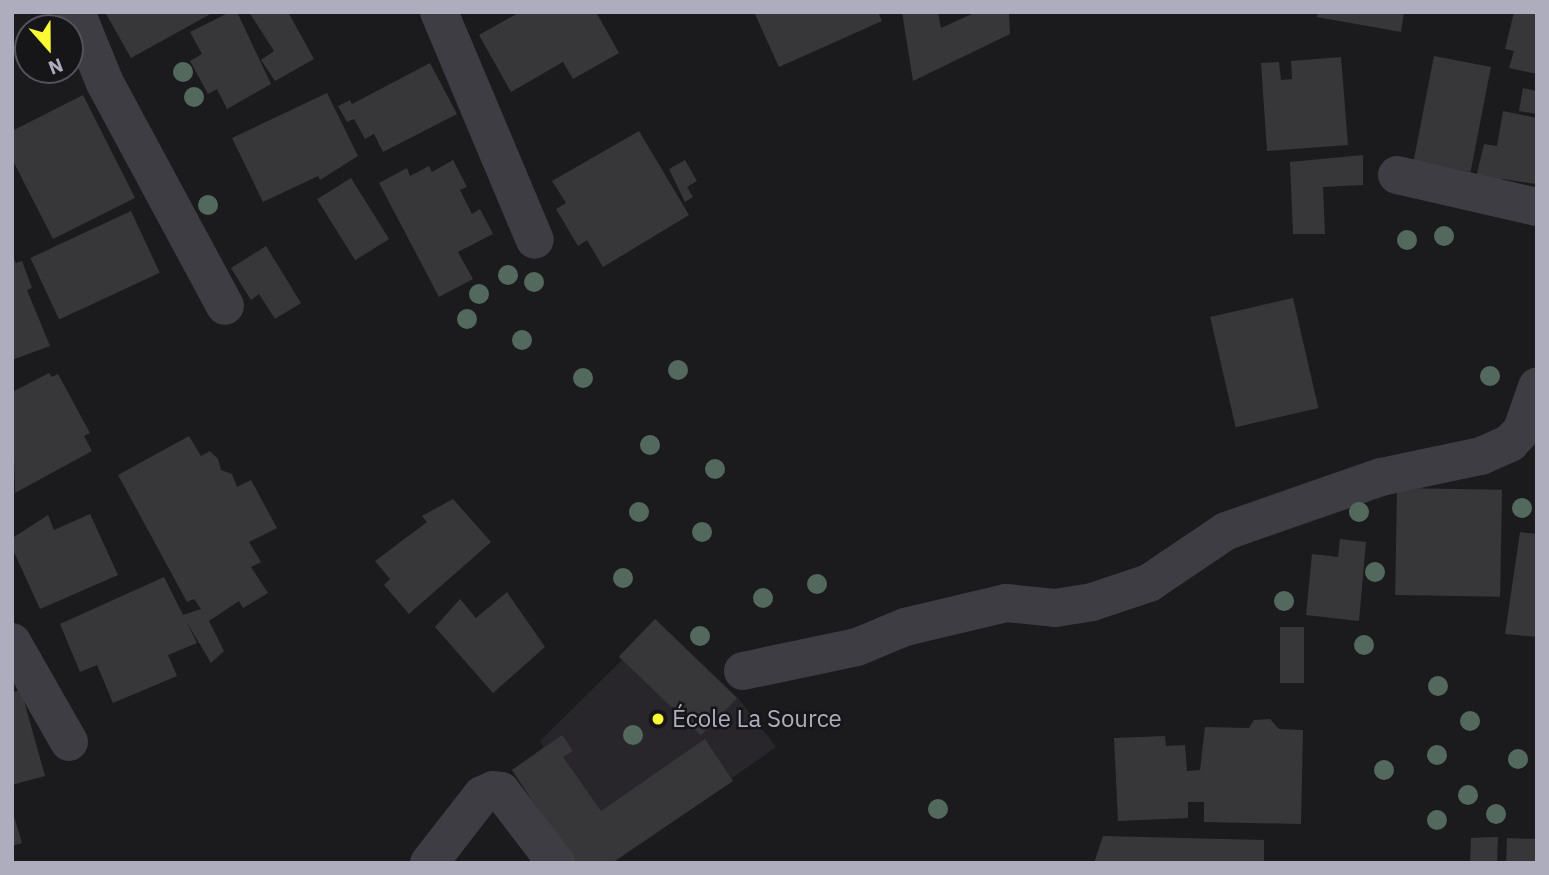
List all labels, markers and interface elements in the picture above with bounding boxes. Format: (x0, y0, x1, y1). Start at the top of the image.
north arrow (14, 14, 84, 84)
text: N (45, 53, 67, 80)
place label: École La Source (672, 705, 842, 733)
marker: École La Source (650, 711, 666, 727)

